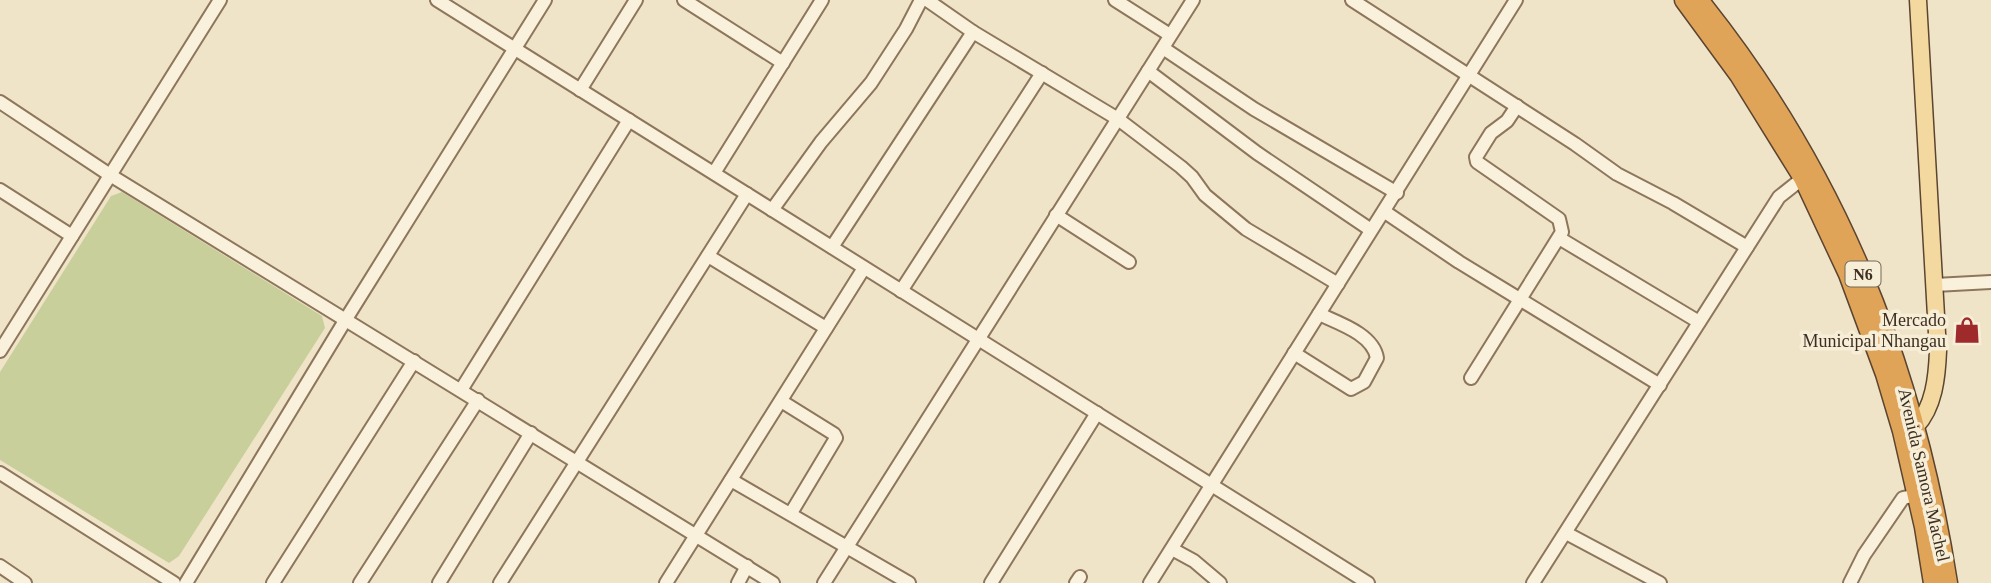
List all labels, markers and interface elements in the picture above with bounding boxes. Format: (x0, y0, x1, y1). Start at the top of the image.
road number: N6 (1846, 262, 1881, 286)
place label: Mercado Municipal Nhangau (1803, 310, 1946, 351)
shop icon: Mercado Municipal Nhangau (1952, 315, 1982, 345)
street label: Avenida Samora Machel (1894, 386, 1954, 564)

